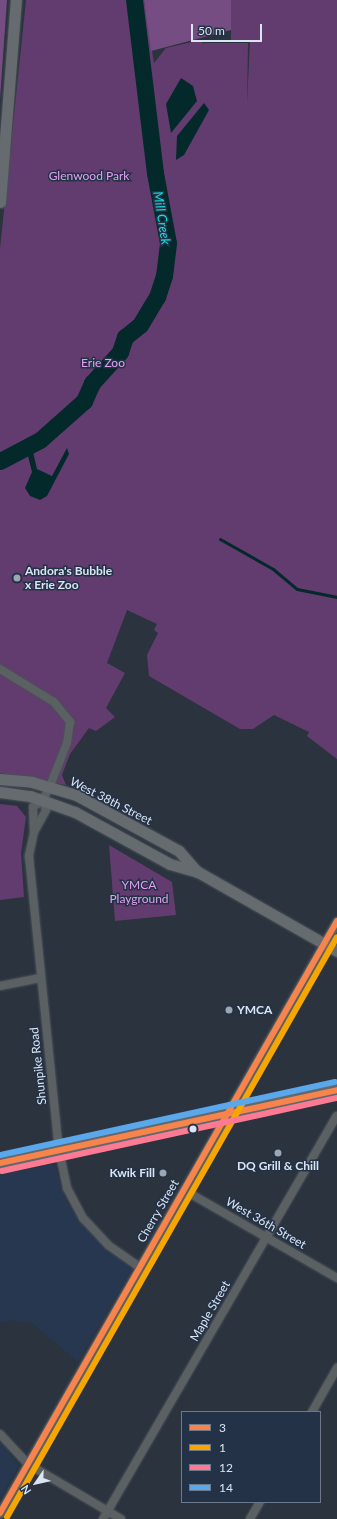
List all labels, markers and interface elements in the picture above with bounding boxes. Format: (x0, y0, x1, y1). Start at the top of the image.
scale bar (193, 16, 264, 42)
text: 50 m (198, 23, 225, 38)
park label: Glenwood Park (49, 169, 129, 183)
water label: Mill Creek (150, 190, 174, 246)
park label: Erie Zoo (81, 356, 125, 370)
place label: Andora's Bubble x Erie Zoo (25, 564, 112, 592)
marker: Andora's Bubble x Erie Zoo (12, 573, 22, 583)
street label: West 38th Street (68, 774, 154, 828)
park label: YMCA Playground (109, 878, 169, 906)
place label: YMCA (237, 1003, 272, 1017)
marker: YMCA (224, 1005, 234, 1015)
street label: Shunpike Road (27, 1027, 49, 1105)
unlabelled marker (188, 1124, 198, 1134)
marker: DQ Grill & Chill (273, 1148, 283, 1158)
place label: DQ Grill & Chill (237, 1159, 319, 1173)
place label: Kwik Fill (109, 1166, 155, 1180)
marker: Kwik Fill (158, 1168, 168, 1178)
street label: Cherry Street (134, 1177, 182, 1245)
street label: West 36th Street (223, 1194, 309, 1252)
street label: Maple Street (187, 1278, 233, 1344)
legend (181, 1411, 321, 1503)
text: 3 (219, 1420, 226, 1435)
text: 1 (219, 1440, 226, 1455)
text: 12 (219, 1460, 233, 1475)
north arrow (16, 1463, 56, 1503)
text: 14 (219, 1480, 233, 1495)
text: N (18, 1483, 33, 1497)

